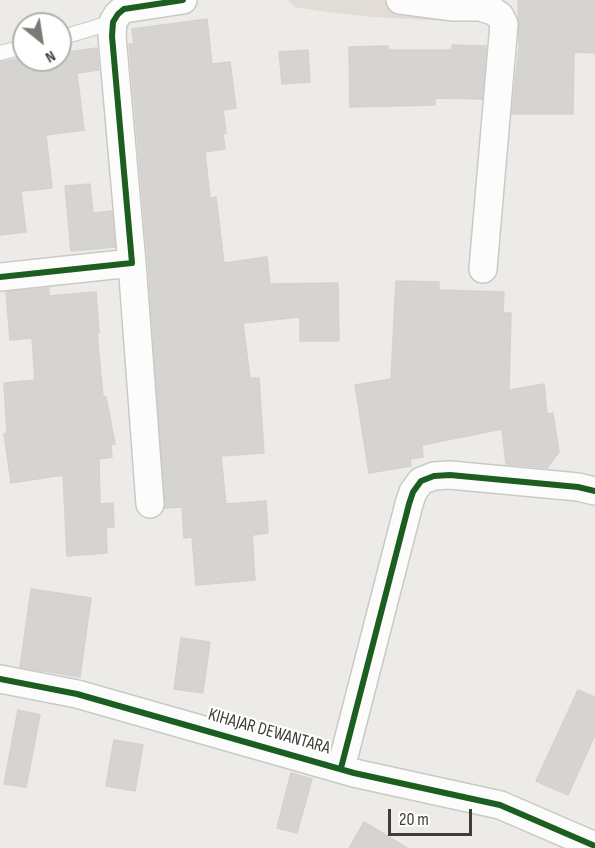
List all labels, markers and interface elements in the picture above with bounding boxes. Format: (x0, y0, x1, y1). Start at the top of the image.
north arrow (12, 12, 72, 72)
text: N (42, 46, 59, 67)
street label: KIHAJAR DEWANTARA (205, 704, 333, 760)
scale bar (391, 797, 475, 835)
text: 20 m (399, 809, 429, 830)

